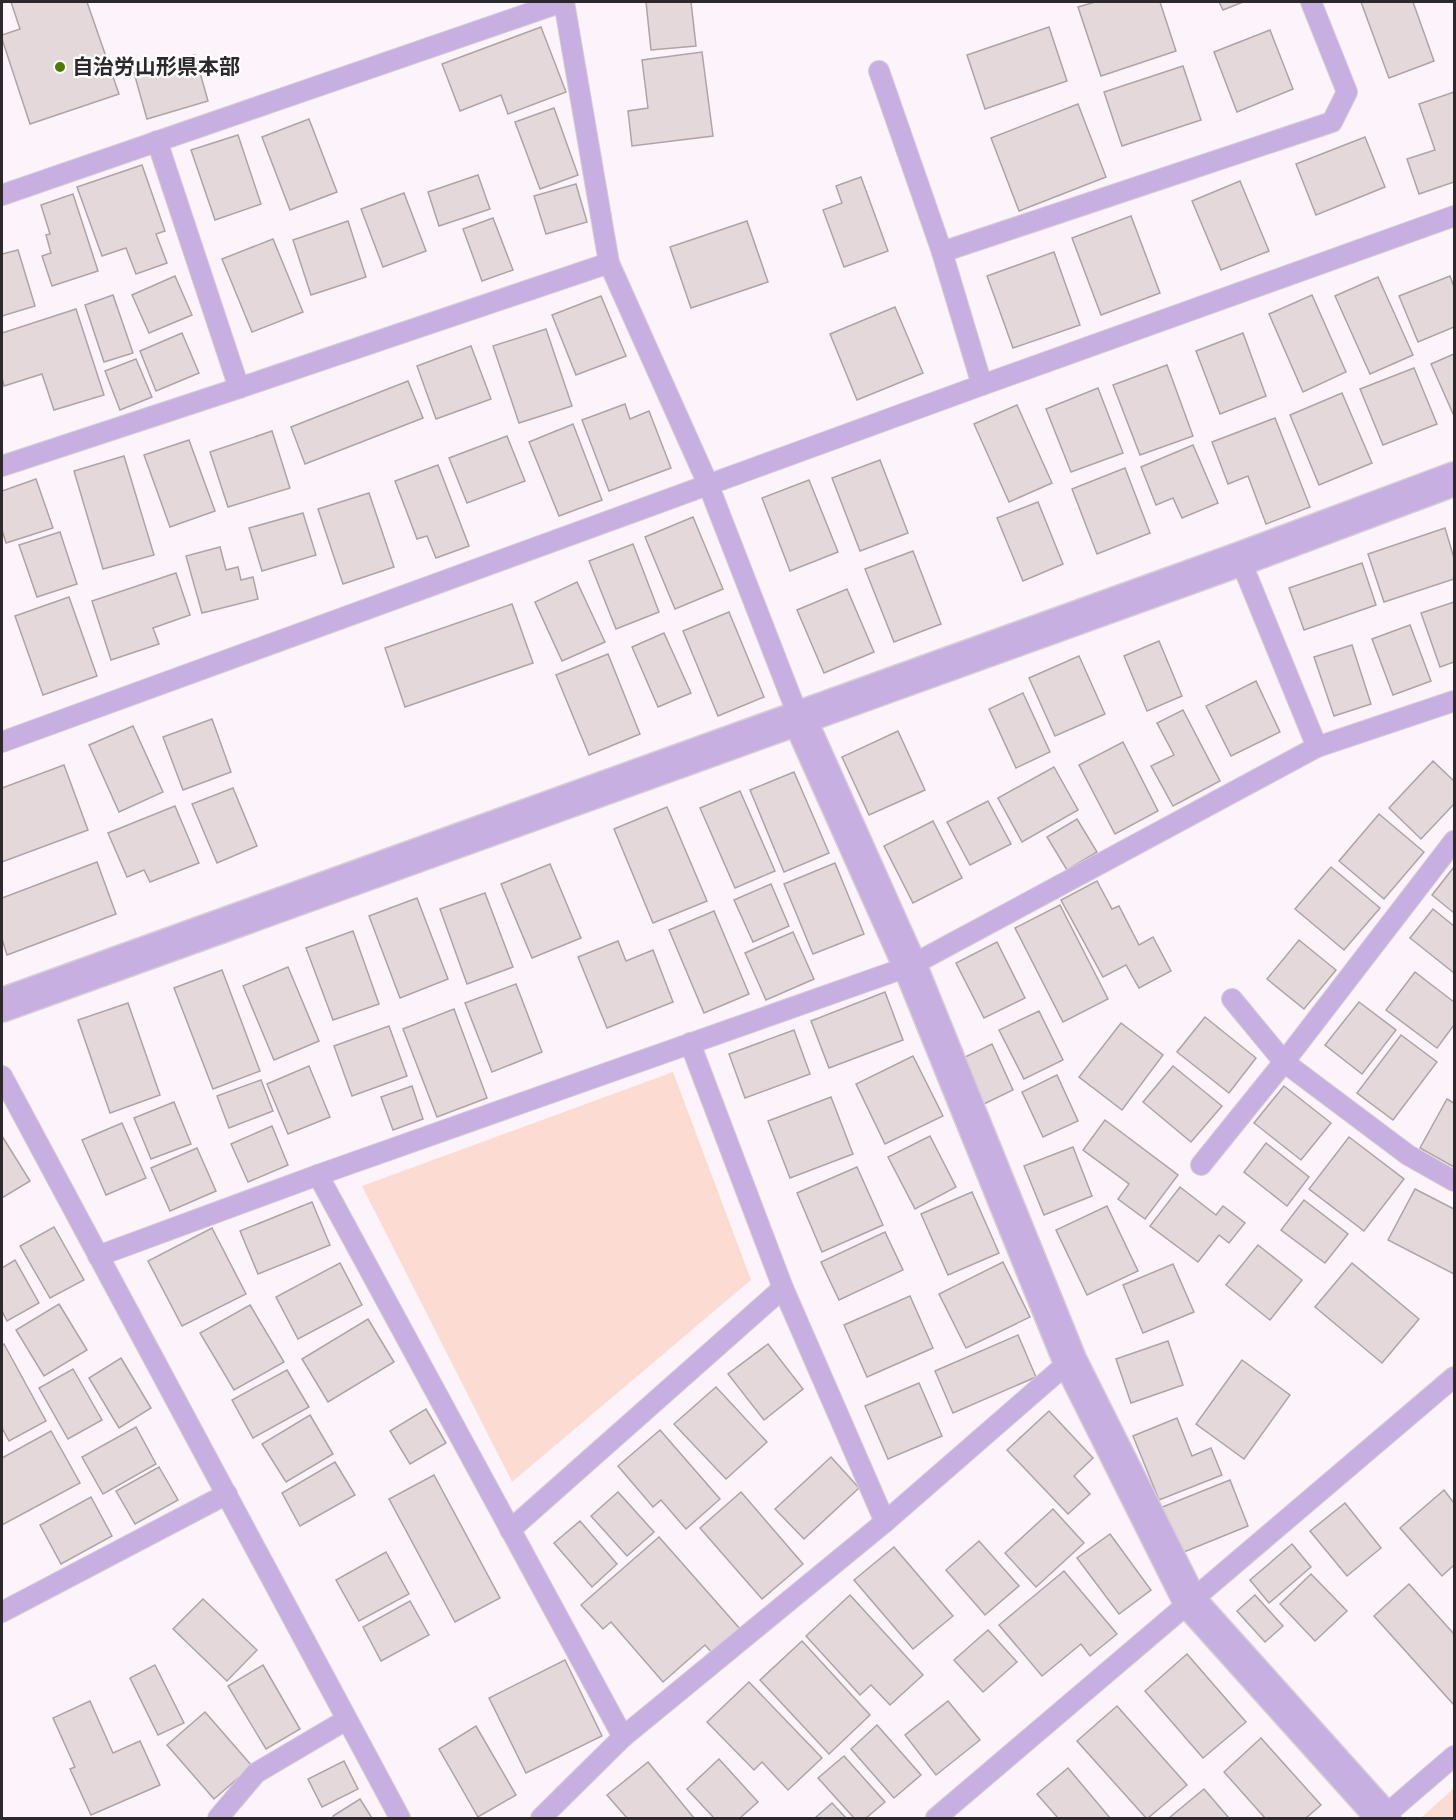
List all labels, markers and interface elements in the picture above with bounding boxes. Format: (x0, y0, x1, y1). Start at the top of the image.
place label: 自治労山形県本部 (72, 54, 240, 80)
marker: 自治労山形県本部 (53, 60, 67, 74)

